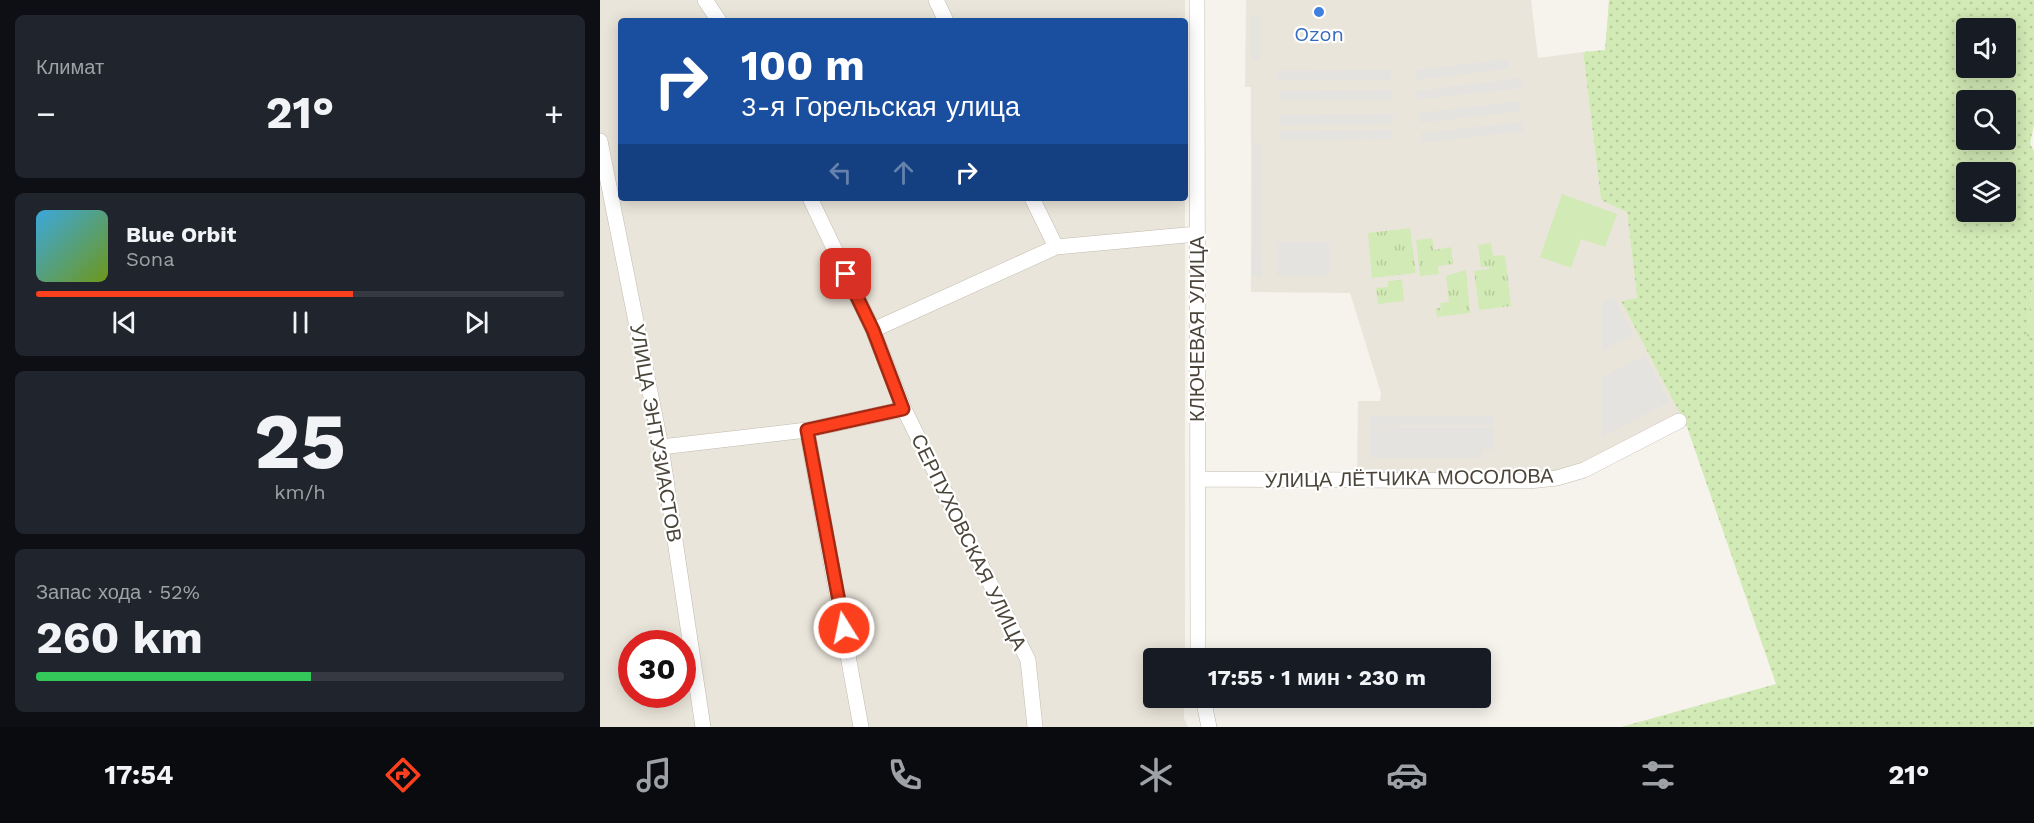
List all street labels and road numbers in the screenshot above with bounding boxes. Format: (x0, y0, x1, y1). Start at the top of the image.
street label: КЛЮЧЕВАЯ УЛИЦА (1185, 235, 1209, 422)
street label: УЛИЦА ЭНТУЗИАСТОВ (625, 322, 687, 544)
street label: СЕРПУХОВСКАЯ УЛИЦА (906, 430, 1032, 655)
street label: УЛИЦА ЛЁТЧИКА МОСОЛОВА (1264, 463, 1554, 493)

